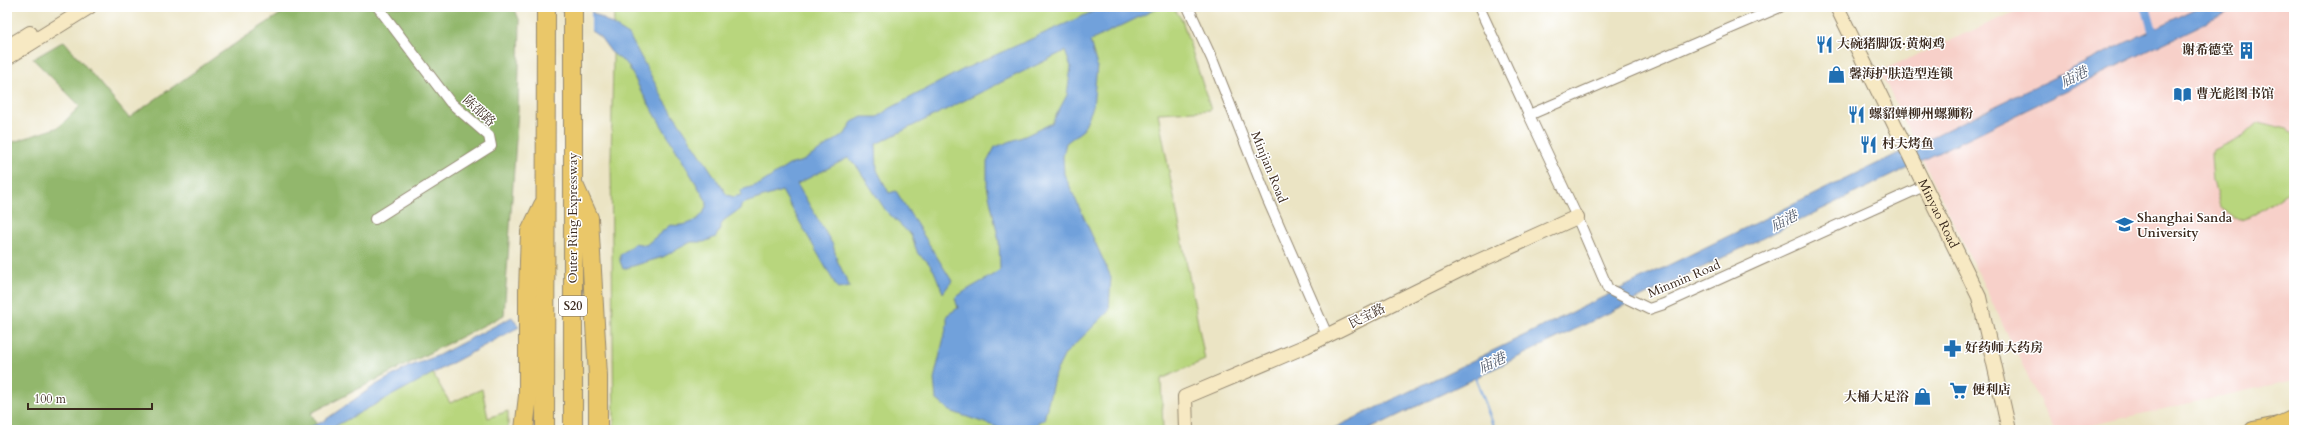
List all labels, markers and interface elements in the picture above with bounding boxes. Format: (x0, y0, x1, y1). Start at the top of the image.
restaurant icon: 大碗猪脚饭·黄焖鸡 (1814, 34, 1834, 54)
place label: 大碗猪脚饭·黄焖鸡 (1837, 35, 1945, 53)
building icon: 谢希德堂 (2237, 40, 2257, 60)
place label: 谢希德堂 (2182, 41, 2234, 59)
water label: 庙港 (2057, 61, 2093, 92)
shop icon: 馨海护肤造型连锁 (1826, 64, 1846, 84)
place label: 馨海护肤造型连锁 (1849, 65, 1953, 83)
library icon: 曹光彪图书馆 (2173, 84, 2193, 104)
place label: 曹光彪图书馆 (2196, 85, 2274, 103)
street label: 陈邵路 (459, 91, 499, 131)
restaurant icon: 螺貂蝉柳州螺狮粉 (1846, 104, 1866, 124)
place label: 螺貂蝉柳州螺狮粉 (1869, 105, 1973, 123)
street label: Minjian Road (1246, 129, 1292, 206)
restaurant icon: 村夫烤鱼 (1859, 134, 1879, 154)
place label: 村夫烤鱼 (1882, 135, 1934, 153)
street label: Outer Ring Expressway (564, 152, 582, 284)
street label: Minyao Road (1914, 176, 1963, 251)
water label: 庙港 (1767, 205, 1803, 236)
place label: Shanghai Sanda University (2137, 209, 2233, 242)
school or university icon: Shanghai Sanda University (2114, 215, 2134, 235)
street label: Minmin Road (1645, 256, 1723, 302)
road number: S20 (559, 296, 587, 316)
street label: 民宝路 (1346, 299, 1388, 333)
pharmacy icon: 好药师大药房 (1942, 338, 1962, 358)
place label: 好药师大药房 (1965, 339, 2043, 357)
water label: 庙港 (1475, 348, 1511, 378)
supermarket icon: 便利店 (1949, 380, 1969, 400)
place label: 便利店 (1972, 381, 2011, 399)
scale bar (28, 385, 152, 411)
shop icon: 大桶大足浴 (1912, 387, 1932, 407)
place label: 大桶大足浴 (1844, 388, 1909, 406)
text: 100 m (34, 391, 67, 407)

